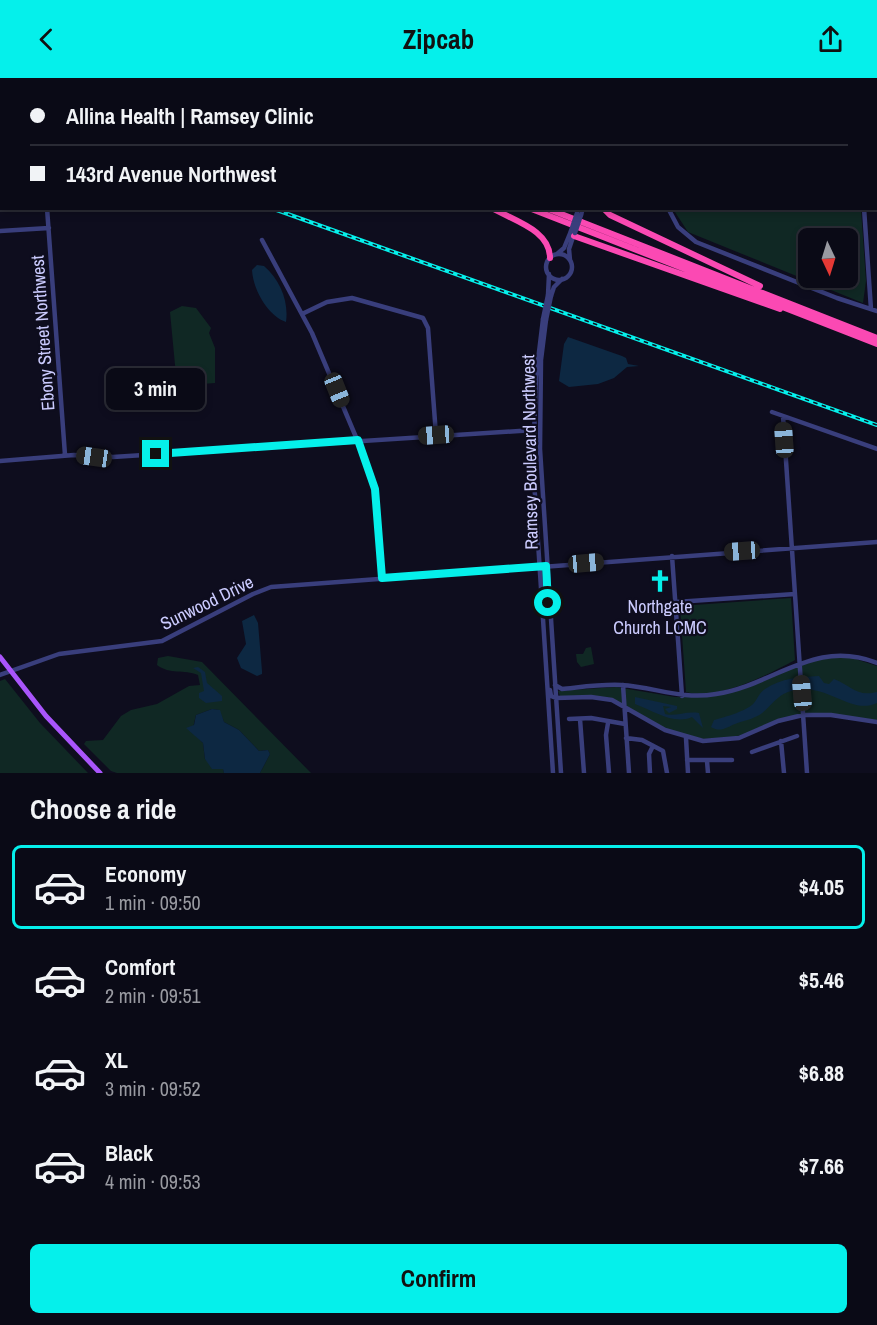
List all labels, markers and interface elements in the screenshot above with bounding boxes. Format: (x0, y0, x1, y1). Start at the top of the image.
text: Zipcab (403, 21, 474, 57)
icon: back (30, 23, 63, 56)
icon: share (814, 23, 847, 56)
text: Allina Health | Ramsey Clinic (66, 101, 314, 131)
text: 143rd Avenue Northwest (66, 159, 276, 189)
north arrow (798, 228, 858, 288)
map controls (798, 228, 858, 288)
street label: Ebony Street Northwest (25, 254, 60, 412)
street label: Ramsey Boulevard Northwest (515, 354, 544, 550)
callout: 3 min (106, 367, 206, 409)
car (322, 370, 352, 410)
text: 3 min (134, 375, 177, 402)
car (774, 421, 794, 459)
car (417, 425, 455, 445)
route end (142, 440, 169, 467)
car (75, 446, 113, 468)
car (723, 541, 761, 561)
car (567, 552, 605, 574)
church icon: Northgate Church LCMC (647, 568, 673, 594)
street label: Sunwood Drive (156, 569, 258, 636)
route start (534, 589, 561, 616)
place label: Northgate Church LCMC (613, 594, 707, 640)
car (791, 674, 813, 712)
text: Choose a ride (30, 791, 176, 827)
text: Economy (105, 859, 186, 889)
icon: car (33, 860, 87, 914)
text: $4.05 (799, 872, 844, 902)
text: 1 min · 09:50 (105, 889, 201, 916)
text: Comfort (105, 952, 175, 982)
icon: car (33, 953, 87, 1007)
text: $5.46 (799, 965, 844, 995)
text: 2 min · 09:51 (105, 982, 201, 1009)
text: XL (105, 1045, 128, 1075)
icon: car (33, 1046, 87, 1100)
text: $6.88 (799, 1058, 844, 1088)
text: 3 min · 09:52 (105, 1075, 201, 1102)
text: Black (105, 1138, 153, 1168)
icon: car (33, 1139, 87, 1193)
text: $7.66 (799, 1151, 844, 1181)
text: 4 min · 09:53 (105, 1168, 201, 1195)
button: Confirm (30, 1244, 847, 1313)

